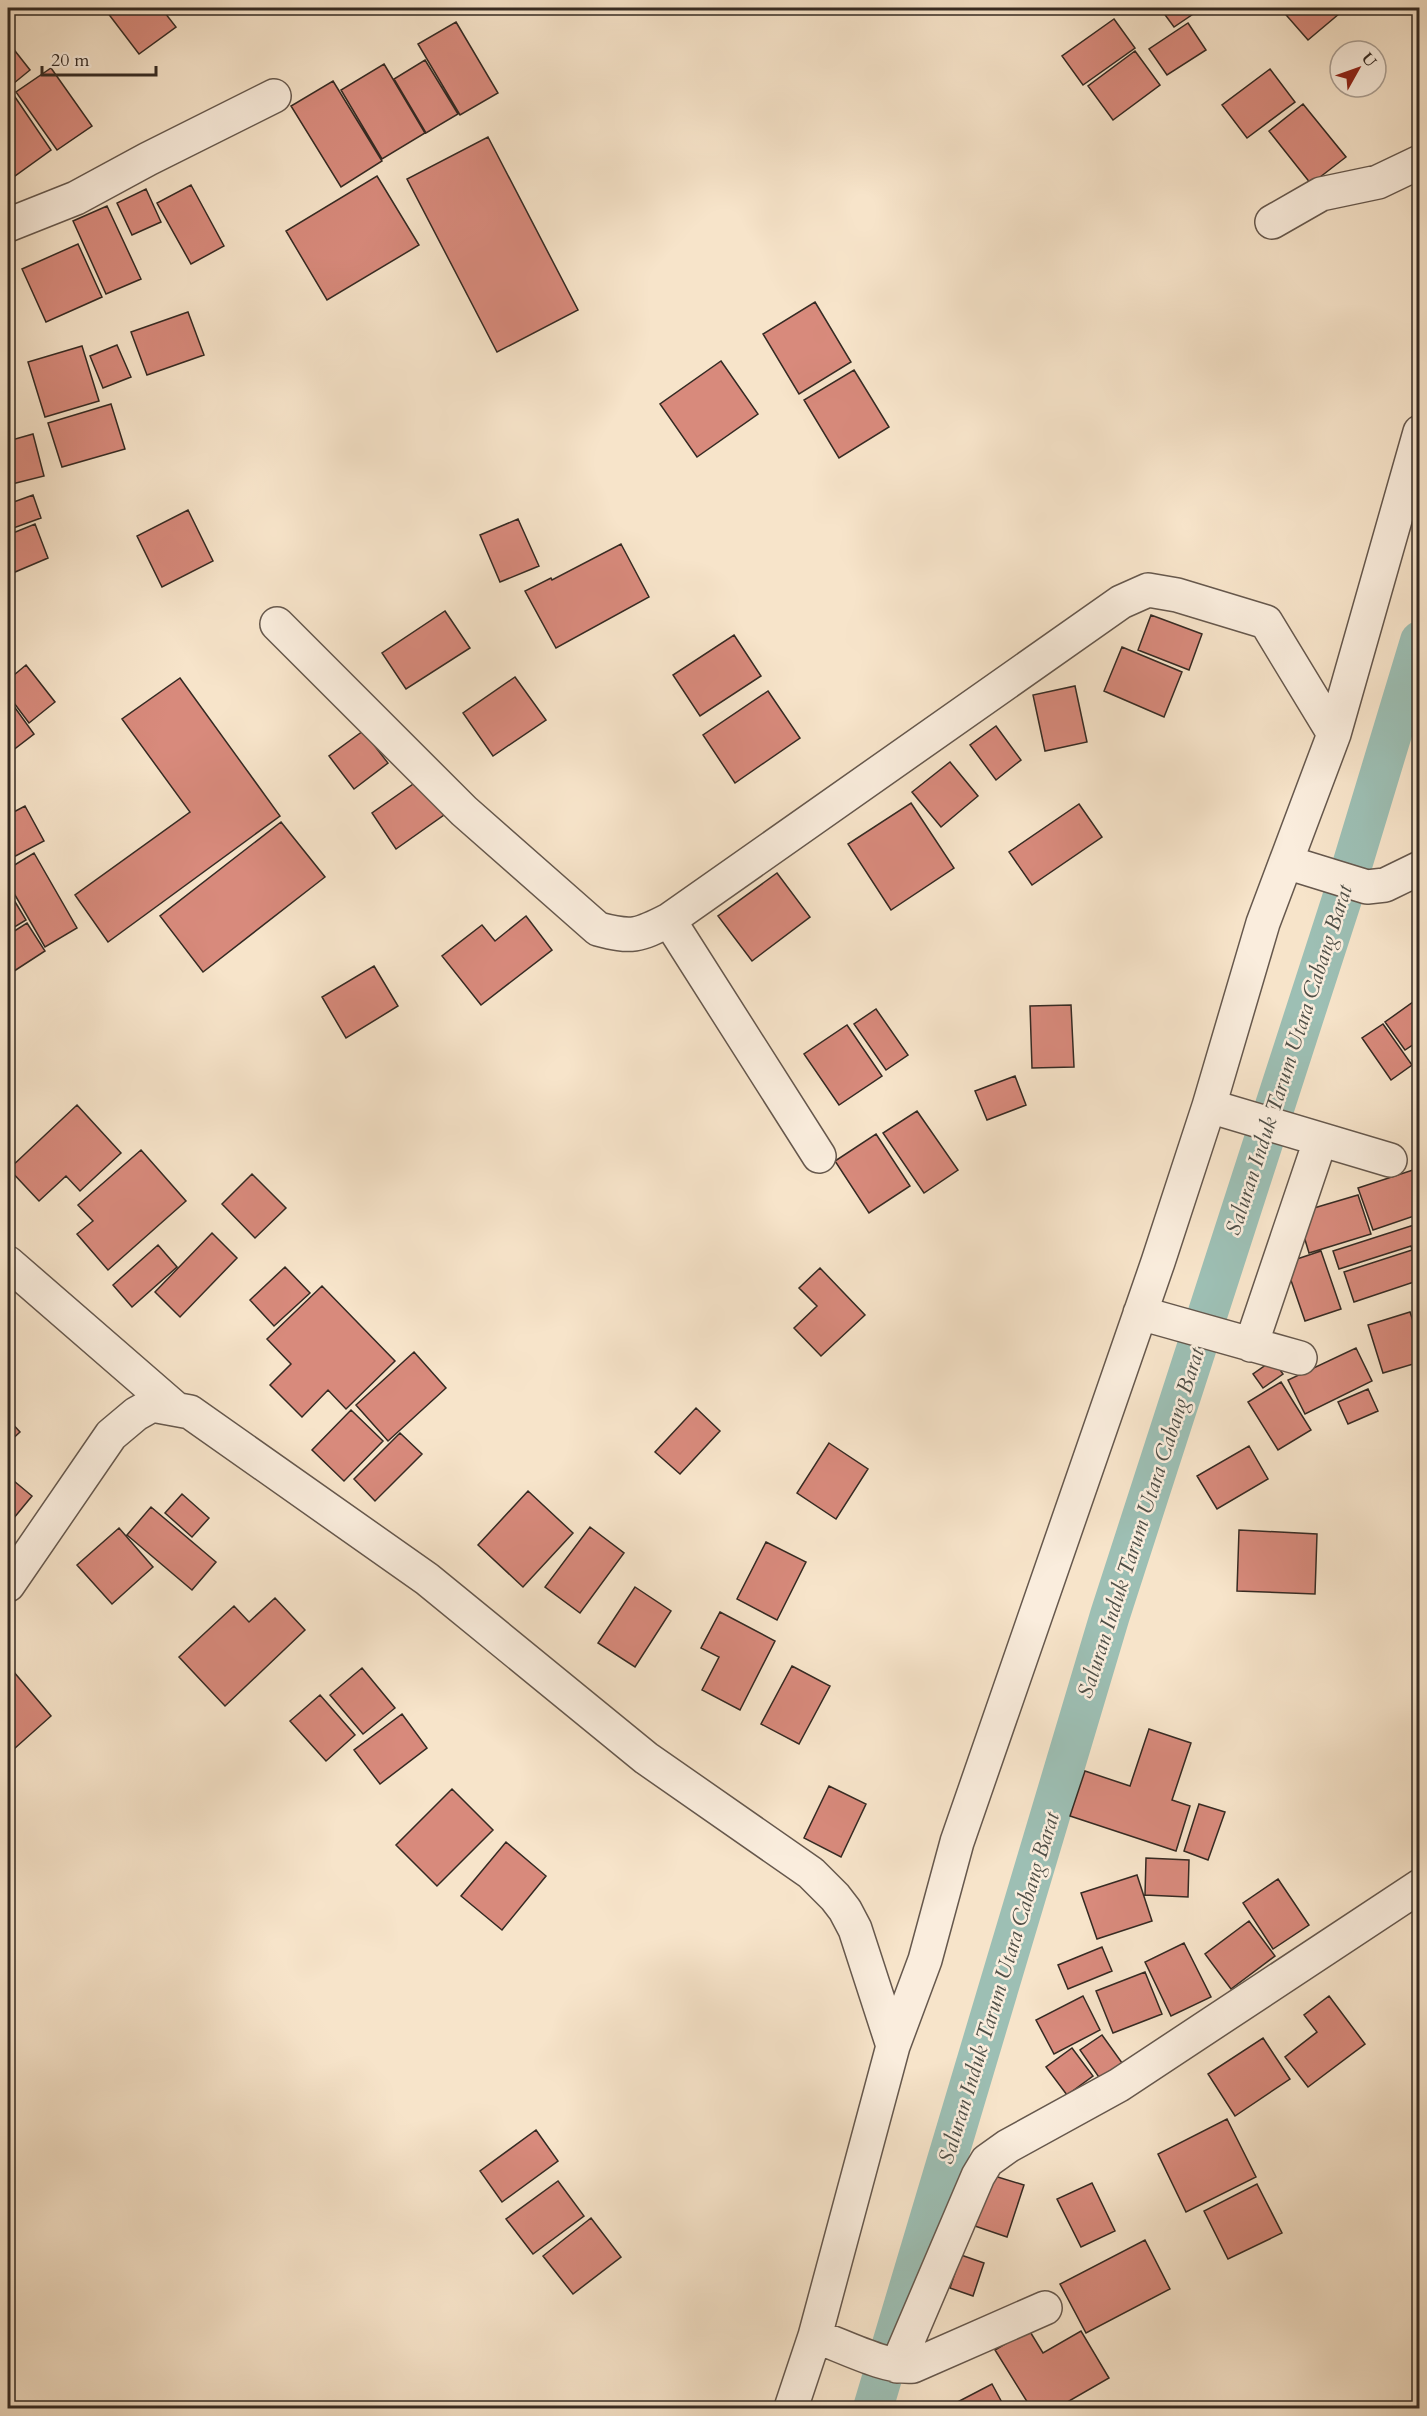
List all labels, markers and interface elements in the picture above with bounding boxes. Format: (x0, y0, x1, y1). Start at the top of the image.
scale bar (42, 39, 156, 77)
north arrow (1328, 39, 1388, 99)
text: 20 m (51, 48, 90, 73)
text: U (1356, 48, 1381, 72)
water label: Saluran Induk Tarum Utara Cabang Barat (1218, 880, 1360, 1239)
water label: Saluran Induk Tarum Utara Cabang Barat (1070, 1343, 1212, 1702)
water label: Saluran Induk Tarum Utara Cabang Barat (931, 1808, 1067, 2168)

